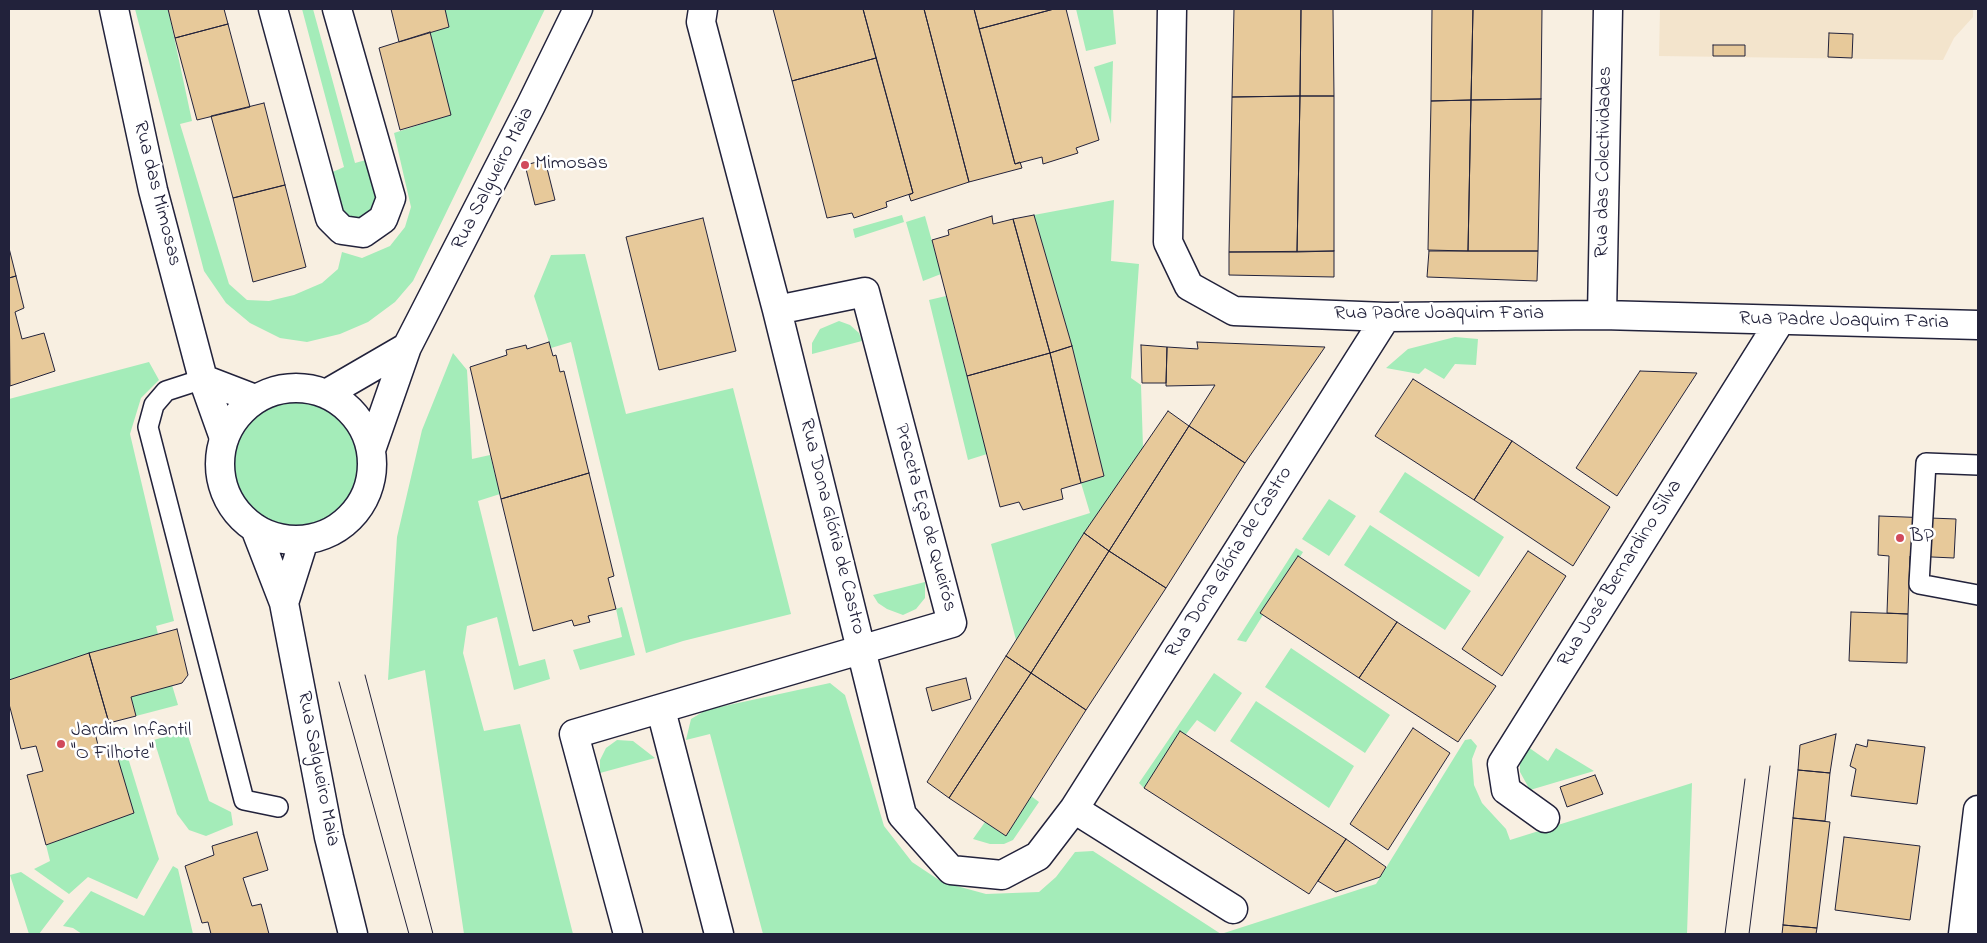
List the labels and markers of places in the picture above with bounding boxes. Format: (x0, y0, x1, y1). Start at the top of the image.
place label: Mimosas (535, 153, 608, 177)
marker: Mimosas (519, 159, 531, 171)
place label: BP (1910, 526, 1934, 550)
marker: BP (1894, 532, 1906, 544)
place label: Jardim Infantil "O Filhote" (71, 720, 191, 767)
marker: Jardim Infantil "O Filhote" (55, 738, 67, 750)

